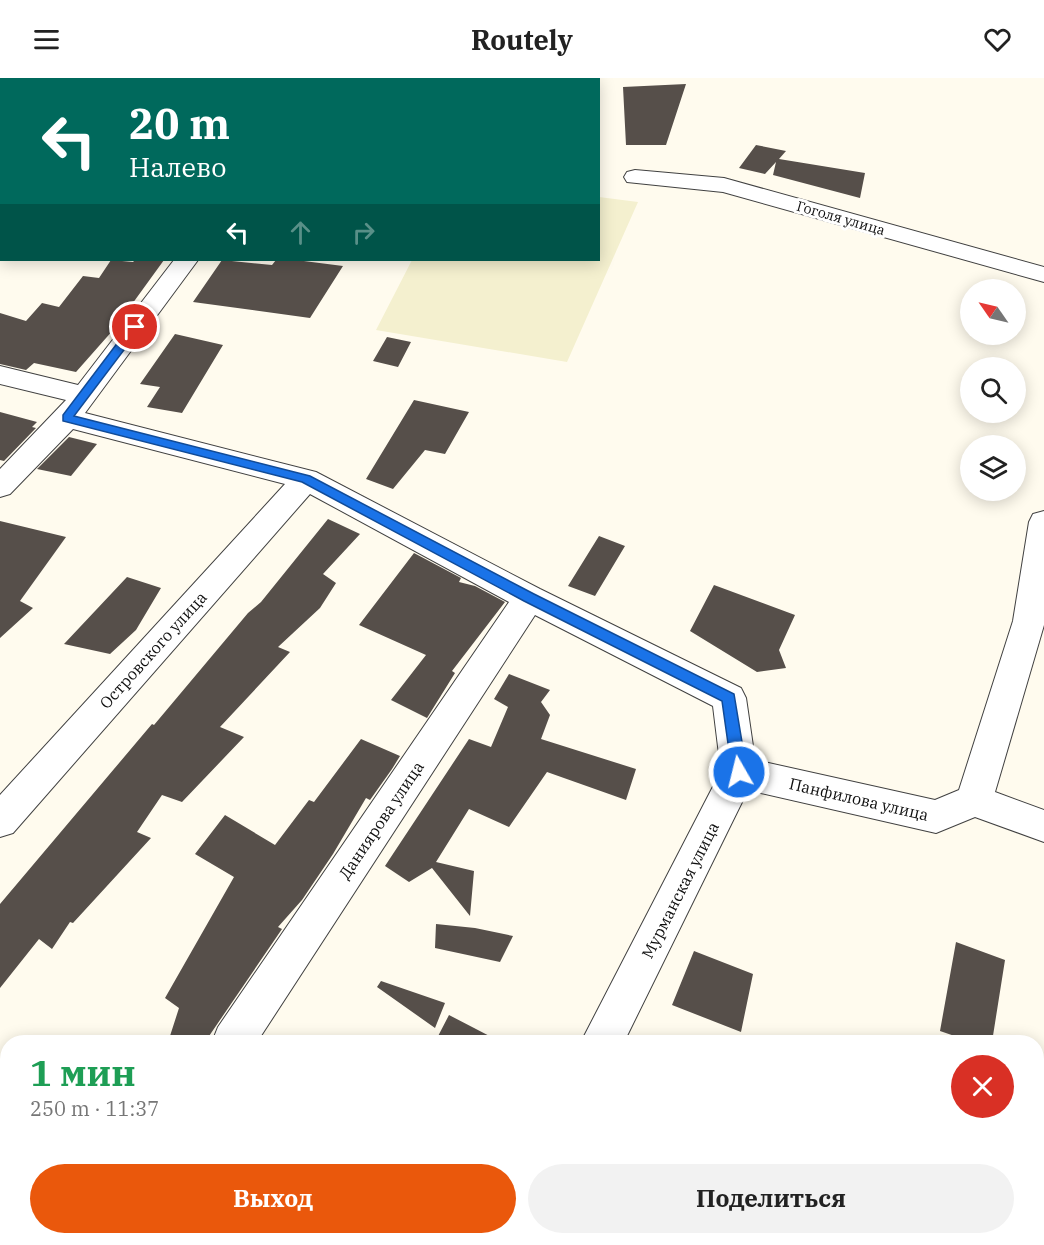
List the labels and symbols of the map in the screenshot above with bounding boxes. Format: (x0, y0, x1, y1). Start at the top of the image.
street label: Гоголя улица (795, 197, 888, 239)
north arrow (960, 279, 1026, 345)
pin (109, 301, 160, 352)
street label: Островского улица (95, 587, 211, 713)
position arrow (707, 740, 771, 804)
street label: Даниярова улица (334, 757, 428, 883)
street label: Панфилова улица (787, 773, 931, 825)
street label: Мурманская улица (637, 818, 723, 961)

